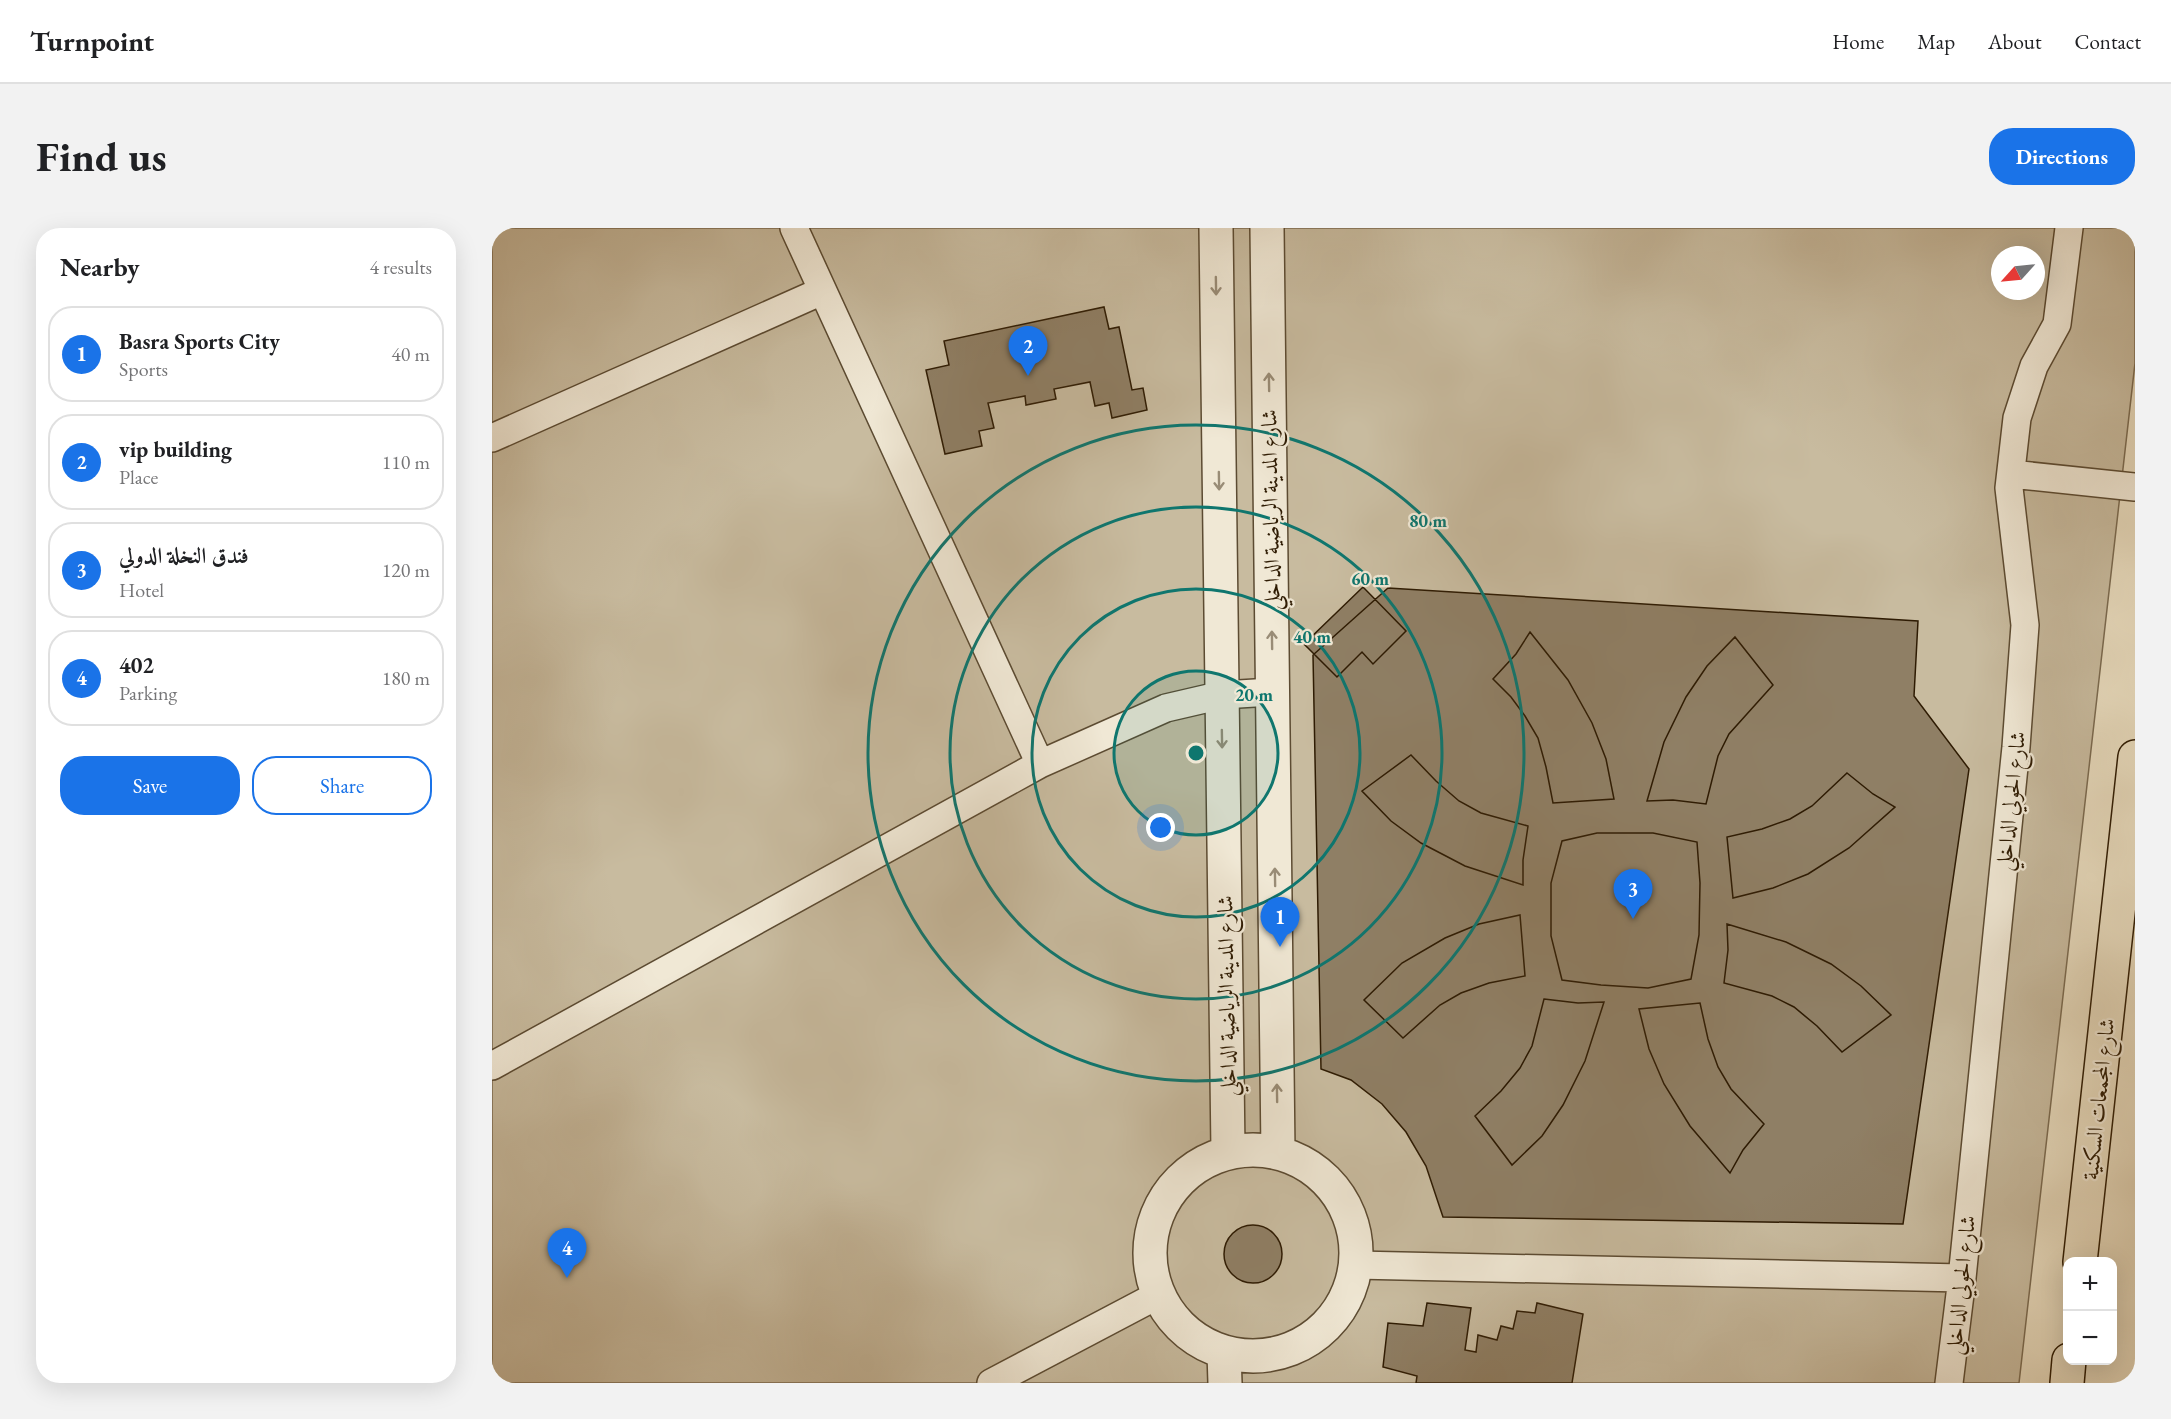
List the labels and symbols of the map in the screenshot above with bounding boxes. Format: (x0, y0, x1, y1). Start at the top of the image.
north arrow (1991, 246, 2045, 300)
one-way arrow (1211, 276, 1222, 296)
pin: 2 (1008, 326, 1048, 376)
one-way arrow (1263, 373, 1275, 393)
street label: شارع المدينة الرياضية الداخلي (1254, 409, 1294, 611)
one-way arrow (1213, 471, 1225, 491)
text: 80 m (1409, 509, 1447, 532)
text: 60 m (1351, 567, 1389, 590)
text: 40 m (1293, 625, 1331, 648)
one-way arrow (1266, 631, 1277, 651)
text: 20 m (1235, 683, 1273, 706)
one-way arrow (1216, 729, 1228, 749)
street label: شارع الحولي الداخلي (1989, 730, 2039, 873)
centre of rings (1186, 743, 1206, 763)
your location (1146, 813, 1175, 842)
one-way arrow (1269, 868, 1280, 888)
pin: 3 (1614, 870, 1652, 919)
street label: شارع المدينة الرياضية الداخلي (1210, 895, 1250, 1097)
pin: 1 (1260, 898, 1300, 947)
street label: شارع المجمعات السكنية (2076, 1017, 2125, 1182)
one-way arrow (1272, 1084, 1283, 1104)
street label: شارع الحولي الداخلي (1939, 1214, 1989, 1357)
pin: 4 (548, 1228, 586, 1278)

